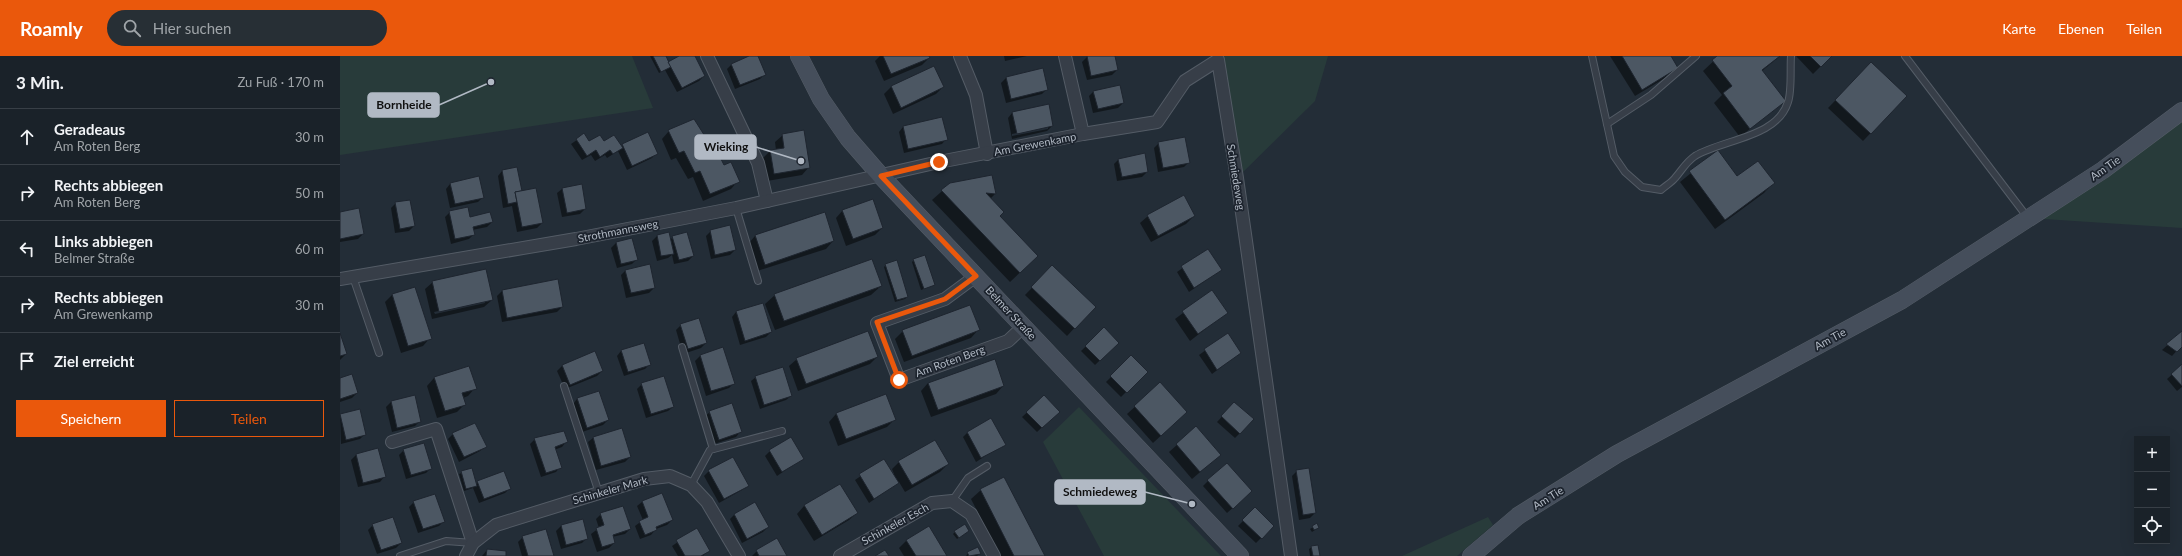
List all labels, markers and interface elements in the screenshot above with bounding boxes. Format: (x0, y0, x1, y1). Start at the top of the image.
search box (107, 10, 387, 46)
text: Roamly (20, 17, 83, 40)
icon: search (121, 17, 143, 39)
text: Hier suchen (153, 19, 231, 37)
text: Karte (2002, 20, 2036, 37)
text: Ebenen (2058, 20, 2104, 37)
text: Teilen (2126, 20, 2162, 37)
text: 3 Min. (16, 72, 64, 93)
text: Zu Fuß · 170 m (238, 74, 324, 90)
callout: Bornheide (368, 93, 439, 117)
text: Bornheide (376, 97, 432, 112)
text: Geradeaus (54, 120, 125, 138)
icon: ahead (16, 126, 38, 148)
text: 30 m (295, 129, 324, 145)
street label: Am Grewenkamp (993, 129, 1077, 158)
callout: Wieking (695, 135, 756, 159)
text: Am Roten Berg (54, 138, 140, 154)
text: Wieking (704, 139, 749, 154)
street label: Schmiedeweg (1225, 143, 1248, 211)
street label: Am Tie (2087, 152, 2122, 183)
route end (930, 153, 948, 171)
text: Rechts abbiegen (54, 176, 163, 194)
icon: right (16, 182, 38, 204)
text: 50 m (295, 185, 324, 201)
text: Am Roten Berg (54, 194, 140, 210)
street label: Strothmannsweg (577, 216, 659, 245)
text: Links abbiegen (54, 232, 153, 250)
icon: left (16, 238, 38, 260)
text: 60 m (295, 241, 324, 257)
text: Belmer Straße (54, 250, 135, 266)
street label: Belmer Straße (983, 283, 1039, 342)
text: Rechts abbiegen (54, 288, 163, 306)
icon: right (16, 294, 38, 316)
text: 30 m (295, 297, 324, 313)
text: Am Grewenkamp (54, 306, 153, 322)
street label: Am Tie (1812, 325, 1848, 352)
street label: Am Roten Berg (913, 342, 987, 379)
icon: arrive (16, 350, 38, 372)
text: Ziel erreicht (54, 352, 134, 370)
route start (890, 371, 908, 389)
button: Speichern (16, 400, 166, 437)
button: Teilen (174, 400, 324, 437)
map controls (2134, 436, 2170, 544)
button: + (2134, 436, 2170, 472)
button: − (2134, 472, 2170, 508)
street label: Schinkeler Mark (571, 473, 649, 506)
callout: Schmiedeweg (1055, 480, 1145, 504)
street label: Am Tie (1530, 483, 1566, 512)
text: Schmiedeweg (1063, 484, 1138, 499)
street label: Schinkeler Esch (859, 500, 931, 547)
button: locate (2134, 508, 2170, 544)

